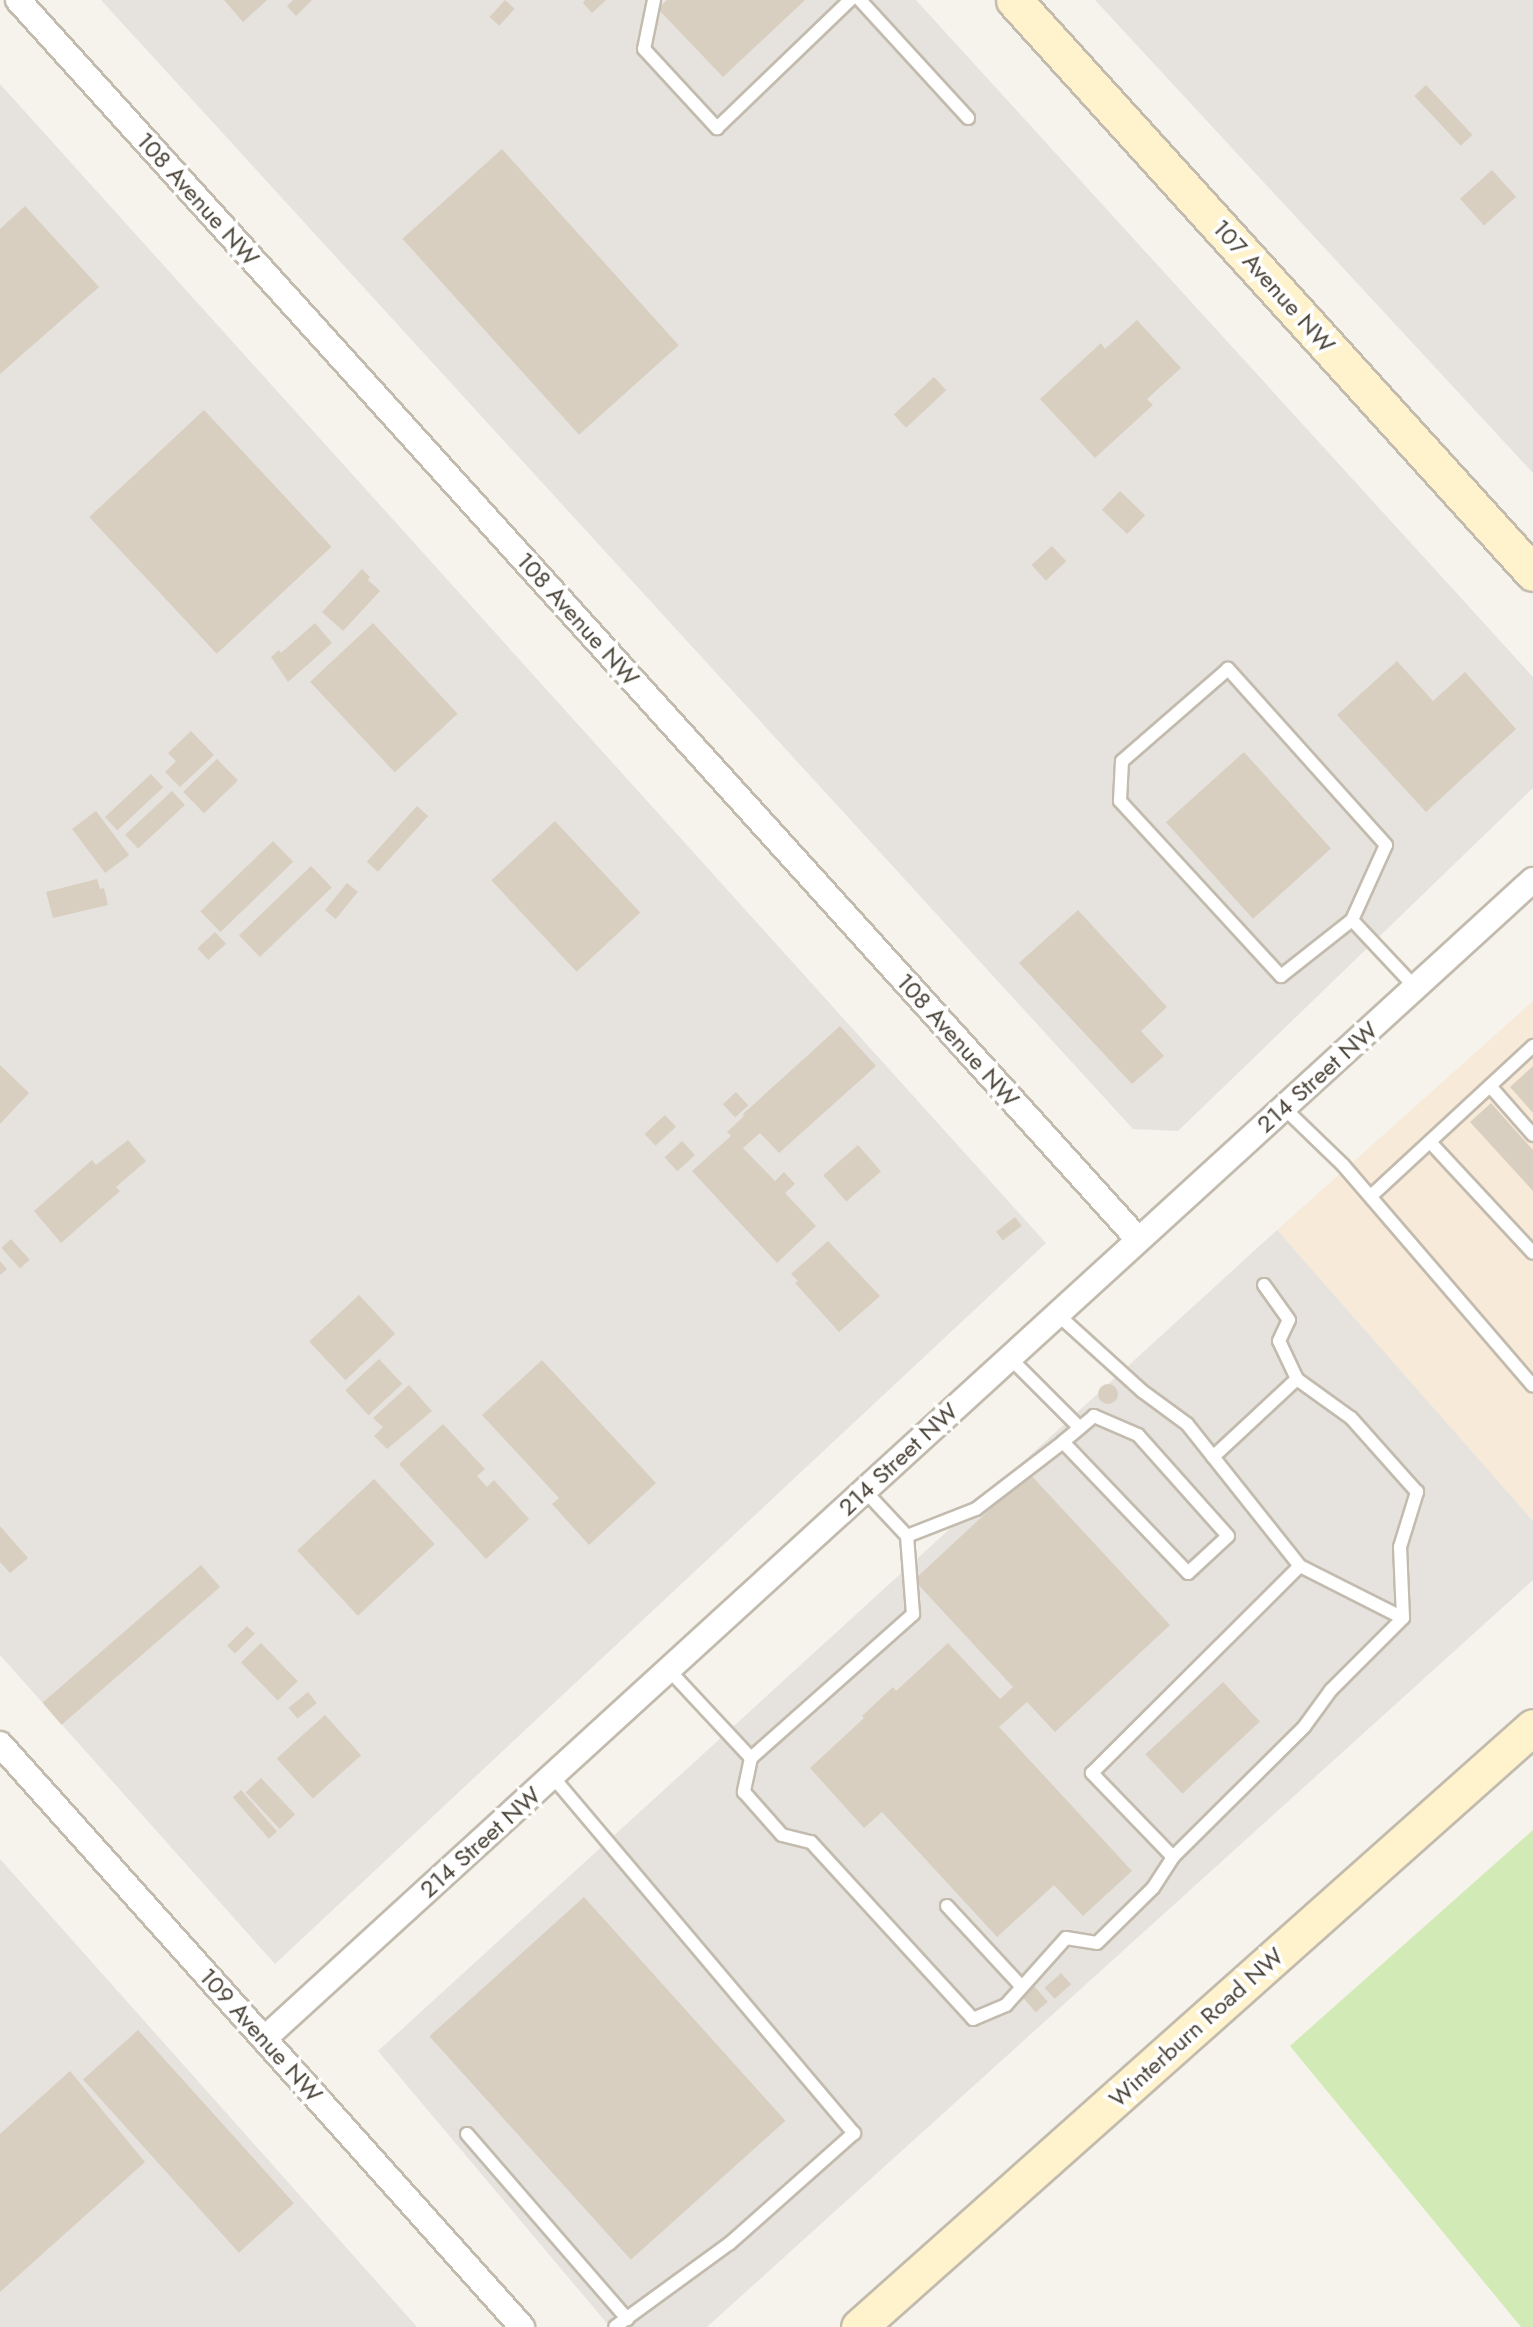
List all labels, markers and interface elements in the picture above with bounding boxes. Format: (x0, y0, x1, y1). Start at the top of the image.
street label: 108 Avenue NW (130, 126, 266, 272)
street label: 107 Avenue NW (1207, 213, 1341, 359)
street label: 108 Avenue NW (510, 546, 646, 692)
street label: 108 Avenue NW (890, 967, 1026, 1113)
street label: 214 Street NW (1251, 1015, 1383, 1139)
street label: 214 Street NW (832, 1396, 964, 1522)
street label: 214 Street NW (414, 1780, 546, 1904)
street label: Winterburn Road NW (1103, 1941, 1289, 2113)
street label: 109 Avenue NW (193, 1962, 329, 2108)

